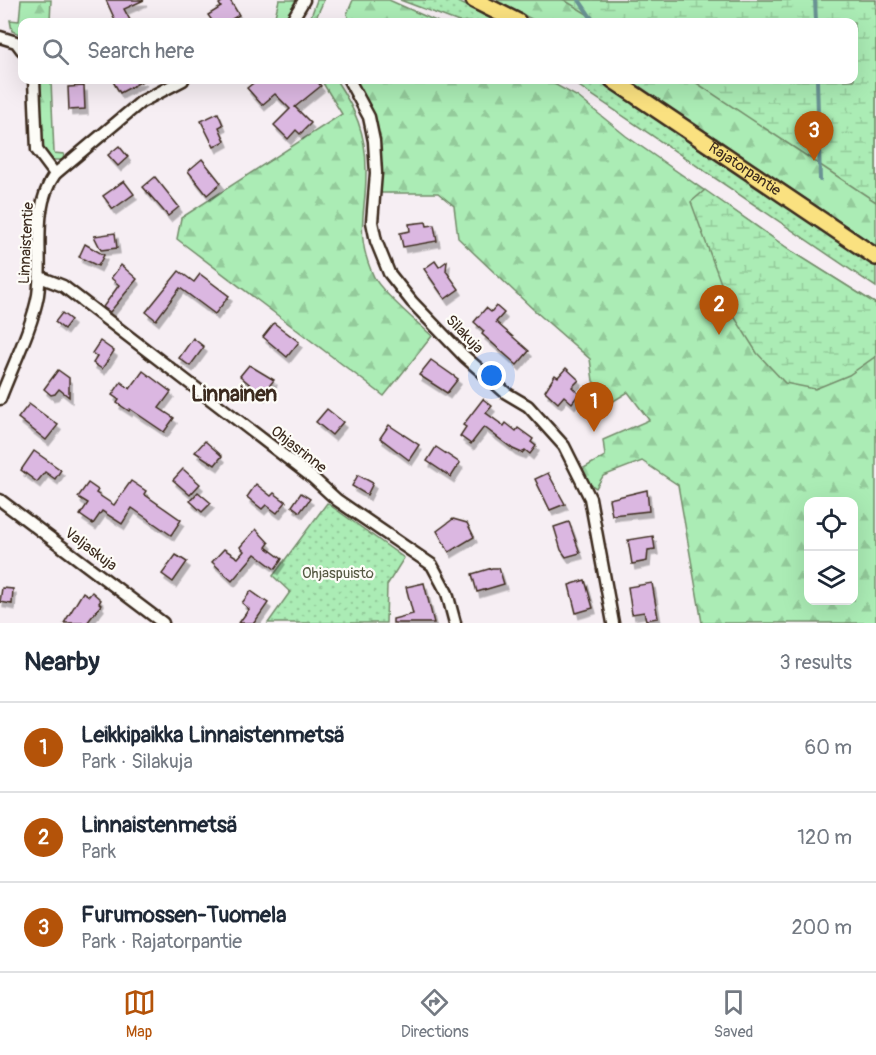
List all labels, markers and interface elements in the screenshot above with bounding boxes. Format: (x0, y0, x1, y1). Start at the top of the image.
search box (18, 18, 858, 84)
icon: search (39, 35, 72, 68)
text: Search here (87, 37, 194, 65)
pin: 3 (794, 112, 834, 161)
street label: Rajatorpantie (705, 138, 785, 201)
street label: Linnaistentie (15, 201, 38, 284)
pin: 2 (700, 286, 738, 335)
street label: Silakuja (442, 311, 488, 358)
your location (477, 361, 506, 390)
district label: Linnainen (191, 381, 277, 408)
pin: 1 (574, 382, 614, 432)
street label: Ohjasrinne (267, 422, 331, 478)
map controls (804, 497, 858, 605)
button: locate (804, 497, 858, 551)
street label: Valjaskuja (61, 523, 121, 575)
button: layers (804, 551, 858, 605)
park label: Ohjaspuisto (302, 564, 374, 583)
text: Nearby (24, 646, 100, 678)
text: 3 results (780, 650, 852, 675)
text: Leikkipaikka Linnaistenmetsä (81, 721, 345, 749)
text: 1 (40, 735, 47, 760)
text: 60 m (805, 735, 852, 760)
text: Park · Silakuja (81, 749, 193, 774)
text: Linnaistenmetsä (81, 811, 237, 839)
text: 2 (38, 825, 49, 850)
text: 120 m (797, 825, 852, 850)
text: Park (81, 839, 116, 864)
text: Furumossen-Tuomela (81, 901, 286, 929)
text: 3 (38, 915, 49, 940)
text: 200 m (791, 915, 852, 940)
text: Park · Rajatorpantie (81, 929, 242, 954)
tab: Map (123, 986, 156, 1042)
tab: Directions (401, 986, 469, 1042)
tab: Saved (714, 986, 753, 1042)

